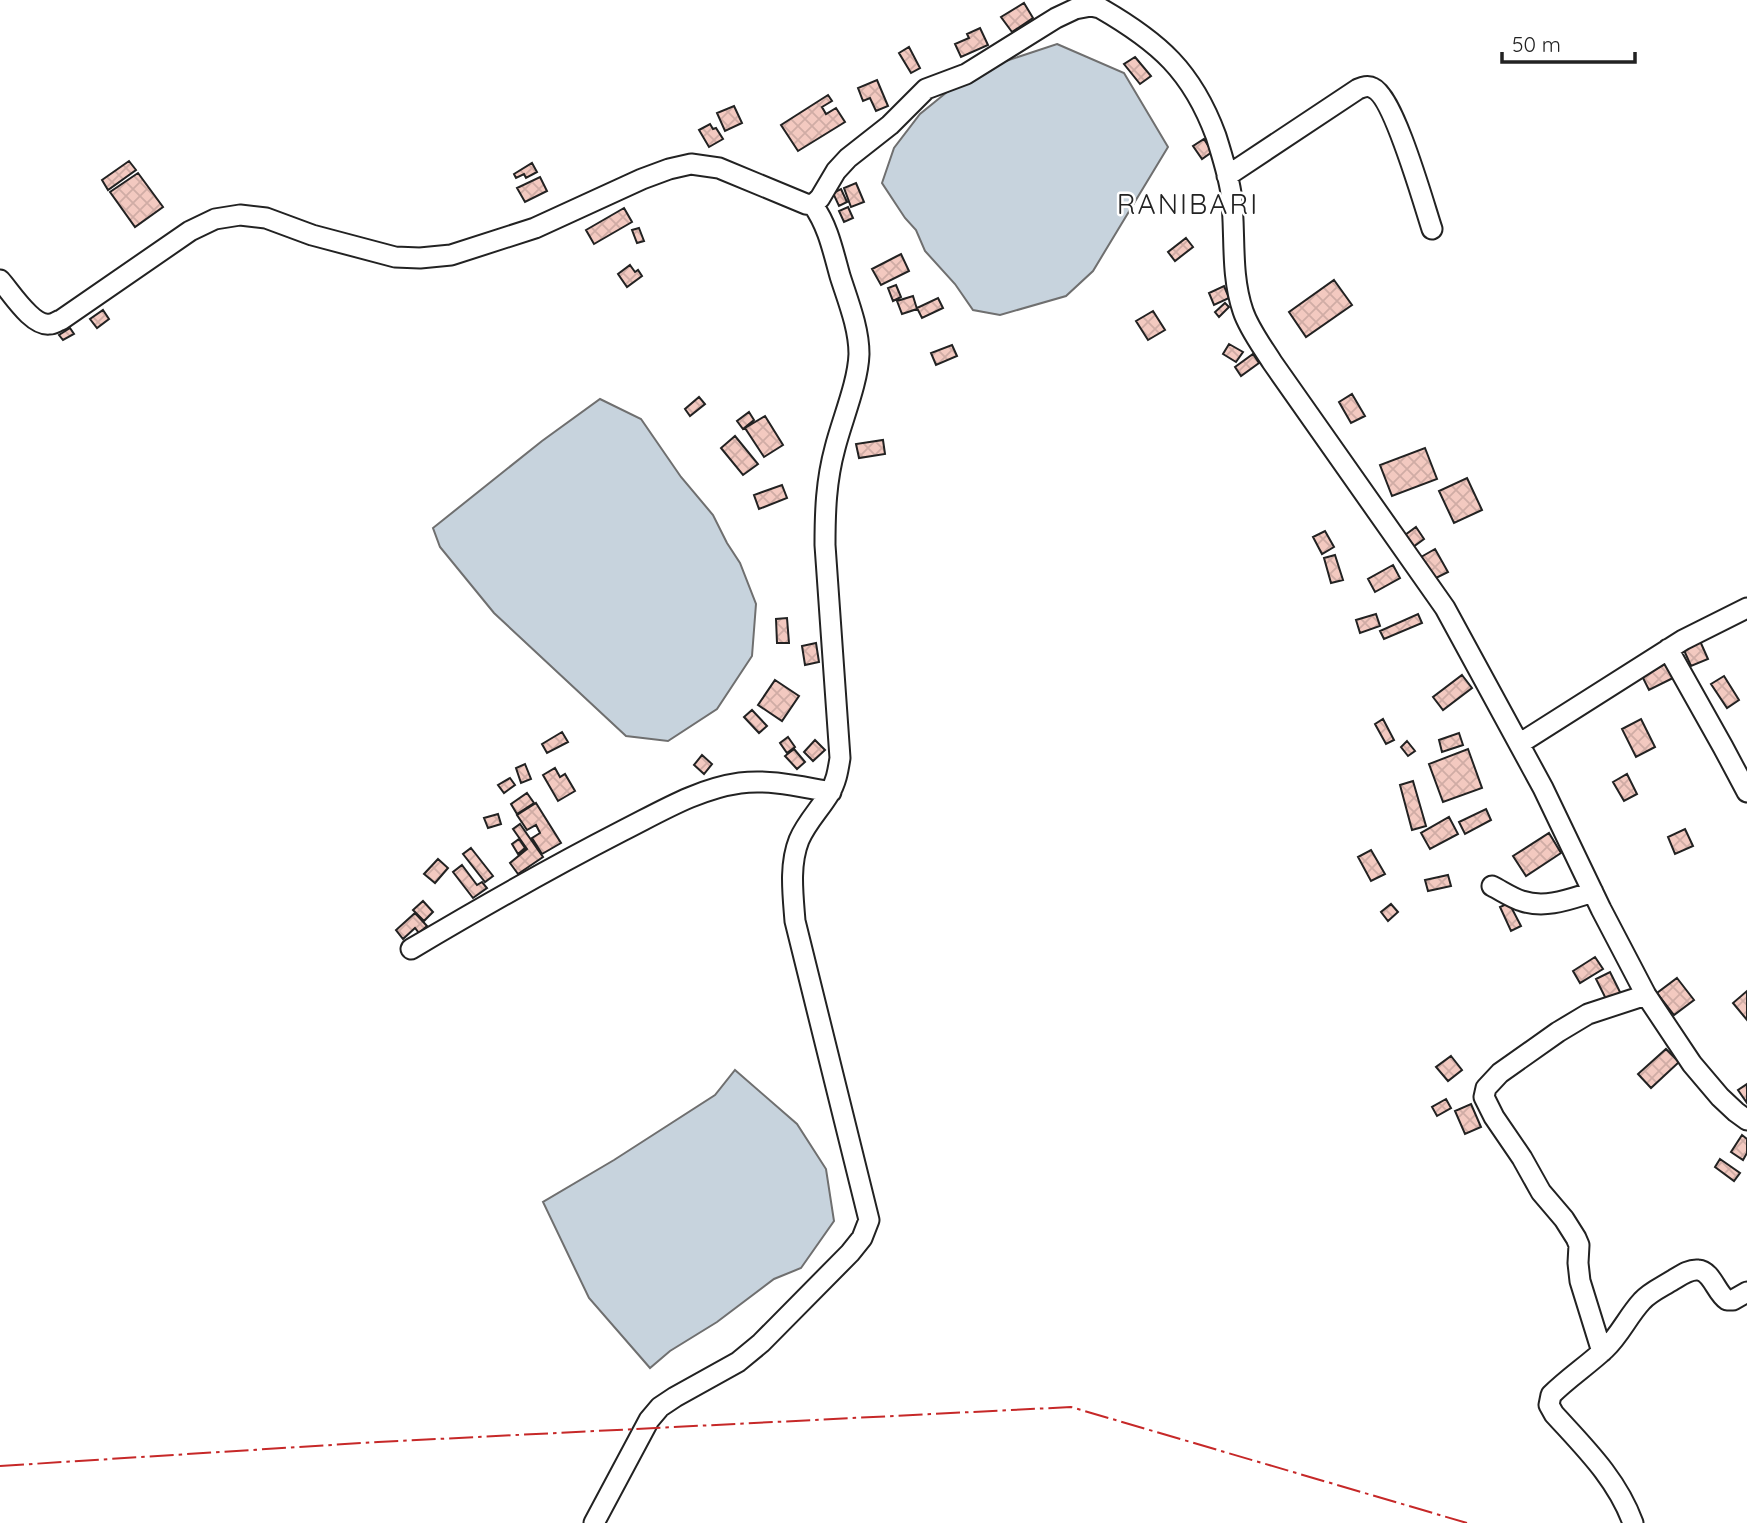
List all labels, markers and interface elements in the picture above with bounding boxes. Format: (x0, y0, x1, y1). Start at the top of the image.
scale bar (1502, 21, 1635, 65)
text: 50 m (1512, 31, 1561, 57)
district label: RANIBARI (1117, 186, 1259, 221)

